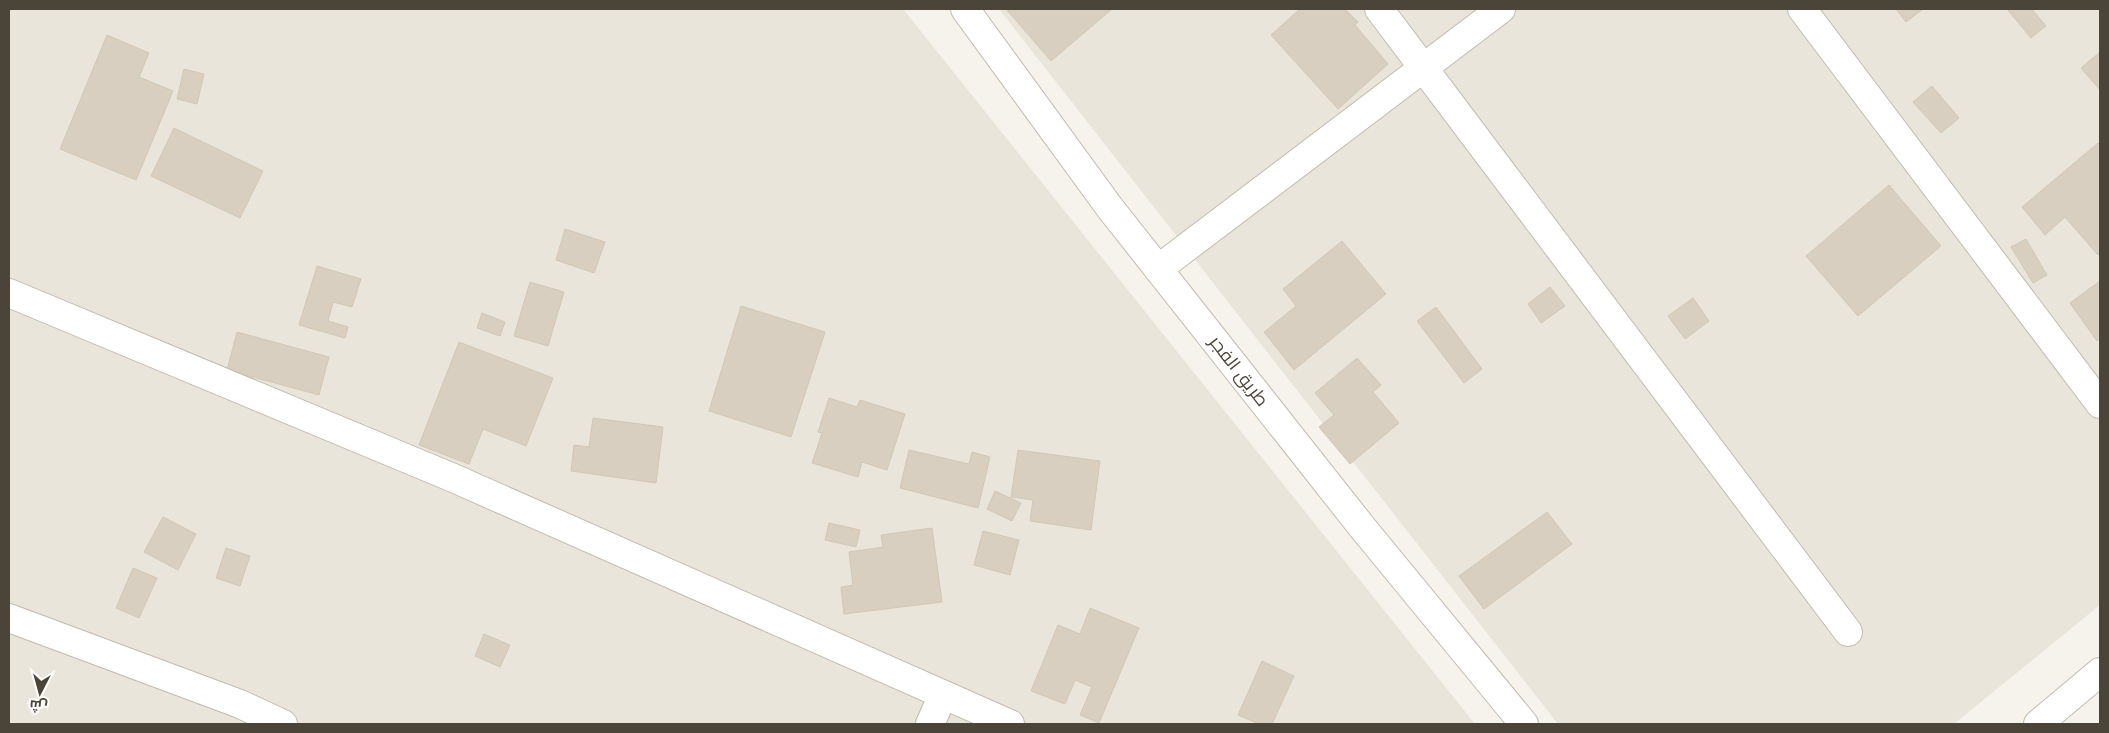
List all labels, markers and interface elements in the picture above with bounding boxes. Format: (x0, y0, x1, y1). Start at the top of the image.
street label: طريق الفجر (1203, 331, 1273, 411)
north arrow (15, 668, 65, 718)
text: ش (29, 696, 49, 716)

